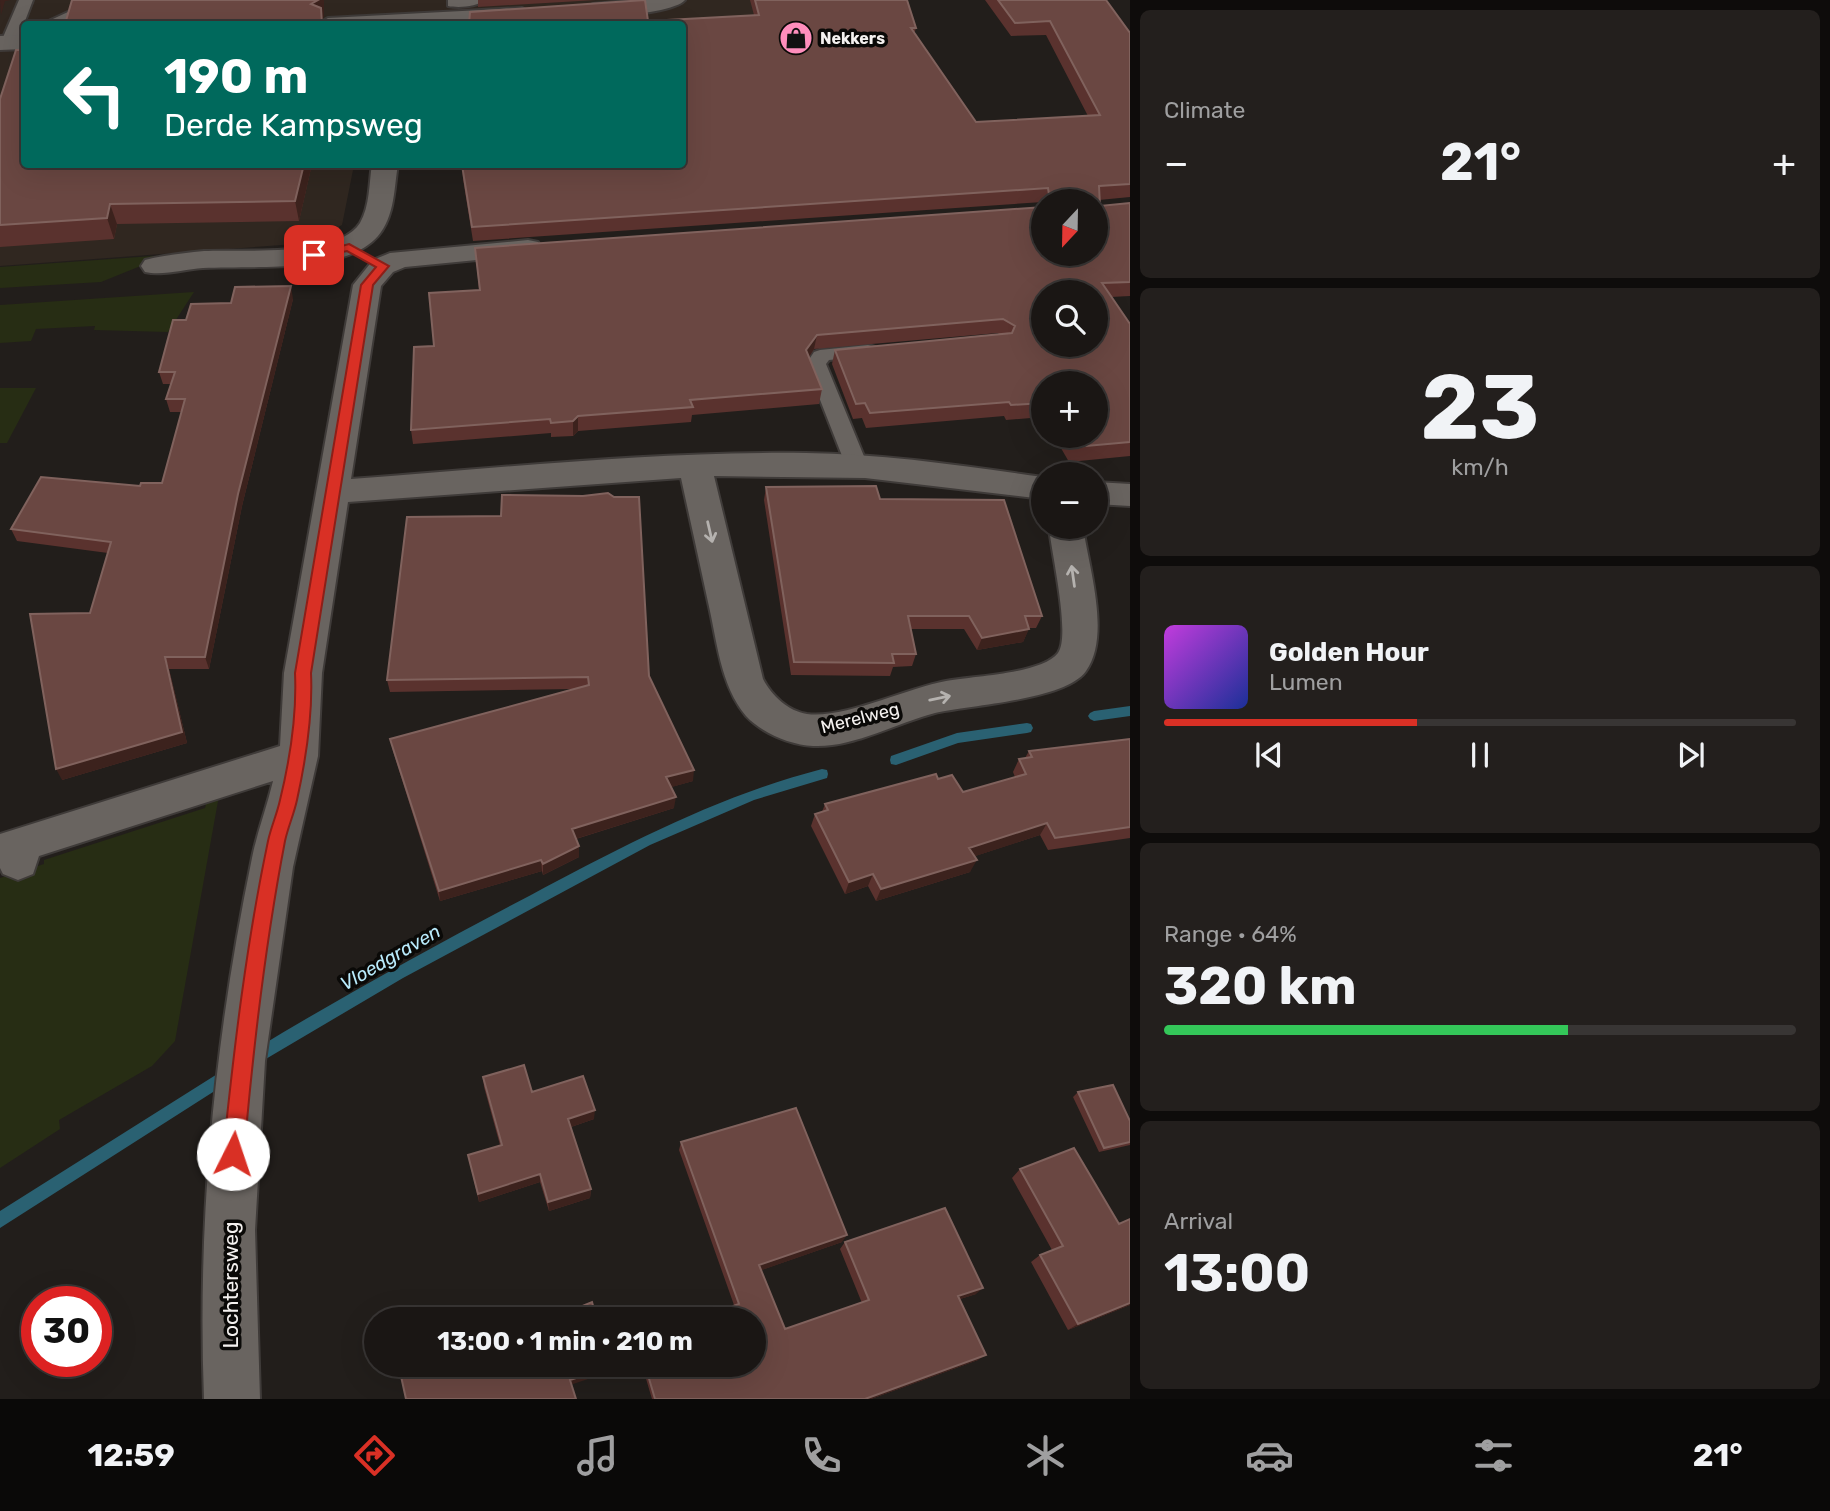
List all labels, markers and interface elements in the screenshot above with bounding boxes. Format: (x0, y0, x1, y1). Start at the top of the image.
shop icon: Nekkers (777, 19, 815, 57)
place label: Nekkers (820, 29, 885, 48)
text: 190 m (164, 47, 308, 105)
icon: left (49, 49, 140, 140)
text: Climate (1164, 96, 1245, 124)
text: Derde Kampsweg (164, 106, 423, 144)
text: 21° (1440, 131, 1521, 193)
text: − (1164, 140, 1189, 186)
text: + (1772, 140, 1796, 186)
north arrow (1031, 189, 1108, 266)
map controls (1031, 189, 1108, 539)
pin (284, 225, 344, 285)
icon: arrive (295, 236, 333, 274)
button: search (1031, 280, 1108, 357)
text: 23 (1420, 353, 1540, 461)
button: + (1031, 371, 1108, 448)
text: km/h (1451, 453, 1509, 481)
button: − (1031, 462, 1108, 539)
one-way arrow (704, 521, 717, 543)
one-way arrow (1066, 565, 1079, 588)
text: Golden Hour (1269, 637, 1429, 668)
text: Lumen (1269, 668, 1343, 696)
one-way arrow (928, 690, 951, 704)
street label: Merelweg (818, 698, 902, 738)
icon: previous (1250, 736, 1288, 774)
icon: pause (1461, 736, 1499, 774)
icon: next (1672, 736, 1710, 774)
water label: Vloedgraven (336, 920, 444, 995)
text: Range · 64% (1164, 920, 1297, 948)
text: 320 km (1164, 955, 1357, 1017)
position arrow (196, 1117, 270, 1191)
text: Arrival (1164, 1207, 1233, 1235)
street label: Lochtersweg (218, 1221, 243, 1349)
text: 13:00 (1164, 1242, 1310, 1304)
speed limit sign: 30 (21, 1286, 112, 1377)
text: 13:00 · 1 min · 210 m (437, 1326, 693, 1357)
icon: directions (350, 1431, 399, 1480)
icon: music (573, 1431, 622, 1480)
icon: phone (797, 1431, 846, 1480)
icon: climate (1021, 1431, 1070, 1480)
icon: car (1245, 1431, 1294, 1480)
icon: filters (1469, 1431, 1518, 1480)
text: 12:59 (87, 1436, 175, 1474)
text: 21° (1693, 1436, 1743, 1474)

